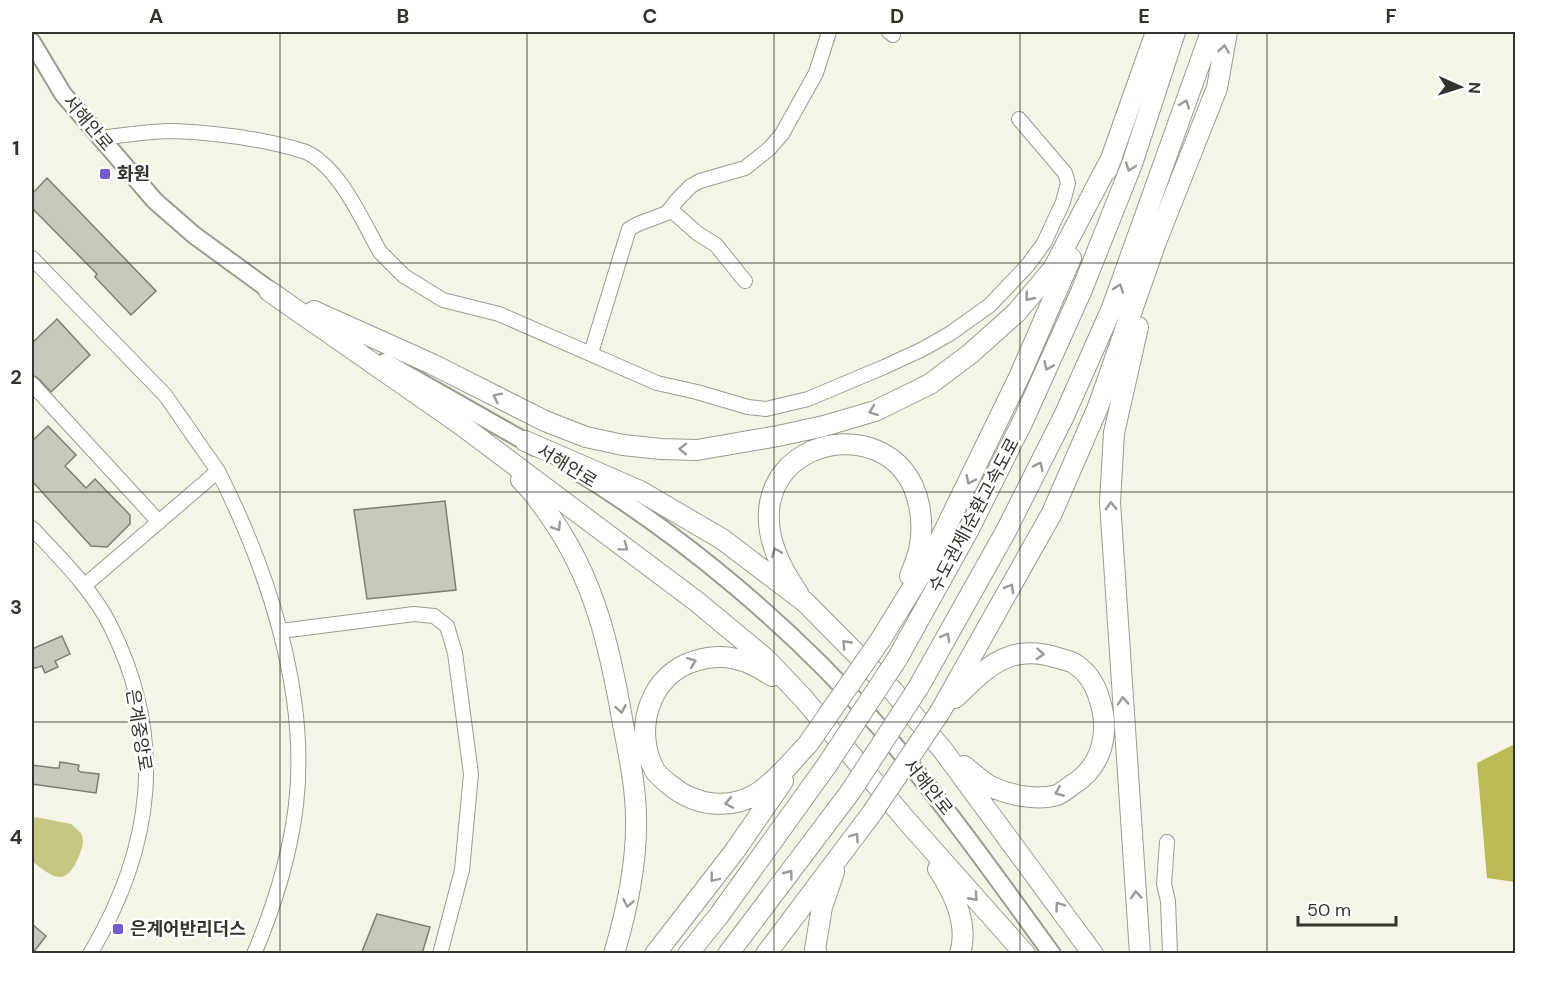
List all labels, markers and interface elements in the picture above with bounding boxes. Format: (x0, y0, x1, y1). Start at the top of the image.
text: A (149, 3, 163, 29)
text: B (397, 3, 409, 29)
text: C (643, 3, 657, 29)
text: D (890, 3, 904, 29)
text: E (1138, 3, 1150, 29)
text: F (1385, 3, 1397, 29)
one-way arrow (1217, 44, 1230, 54)
north arrow (1430, 57, 1490, 117)
text: N (1464, 81, 1485, 94)
street label: 서해안로 (58, 90, 118, 156)
one-way arrow (1177, 99, 1190, 110)
text: 1 (12, 135, 20, 161)
one-way arrow (1125, 161, 1138, 172)
place label: 화원 (117, 162, 150, 186)
marker: 화원 (98, 167, 112, 181)
one-way arrow (1111, 283, 1124, 294)
one-way arrow (1025, 291, 1036, 302)
one-way arrow (1043, 360, 1055, 371)
text: 2 (10, 364, 22, 390)
one-way arrow (493, 393, 504, 404)
one-way arrow (868, 403, 879, 416)
street label: 수도권제1순환고속도로 (923, 434, 1025, 596)
street label: 서해안로 (532, 439, 602, 493)
one-way arrow (678, 443, 687, 455)
one-way arrow (1032, 461, 1043, 472)
one-way arrow (965, 473, 977, 484)
one-way arrow (1105, 501, 1117, 510)
one-way arrow (550, 520, 561, 531)
one-way arrow (617, 540, 628, 551)
one-way arrow (771, 547, 783, 558)
one-way arrow (1002, 583, 1014, 594)
text: 3 (10, 594, 22, 620)
one-way arrow (939, 633, 950, 643)
one-way arrow (843, 641, 854, 652)
one-way arrow (1036, 648, 1045, 661)
one-way arrow (687, 657, 697, 670)
street label: 은계중앙로 (121, 687, 157, 773)
one-way arrow (1117, 696, 1130, 705)
one-way arrow (614, 705, 626, 714)
street label: 서해안로 (898, 754, 958, 820)
one-way arrow (1054, 785, 1065, 797)
one-way arrow (724, 796, 734, 808)
text: 4 (10, 824, 23, 850)
one-way arrow (848, 832, 859, 843)
one-way arrow (781, 869, 792, 880)
one-way arrow (710, 871, 721, 882)
scale bar (1298, 889, 1396, 927)
one-way arrow (967, 890, 978, 901)
one-way arrow (1129, 891, 1142, 900)
one-way arrow (622, 897, 635, 907)
text: 50 m (1307, 898, 1351, 922)
one-way arrow (1055, 902, 1066, 913)
place label: 은계어반리더스 (130, 917, 246, 941)
marker: 은계어반리더스 (111, 922, 125, 936)

